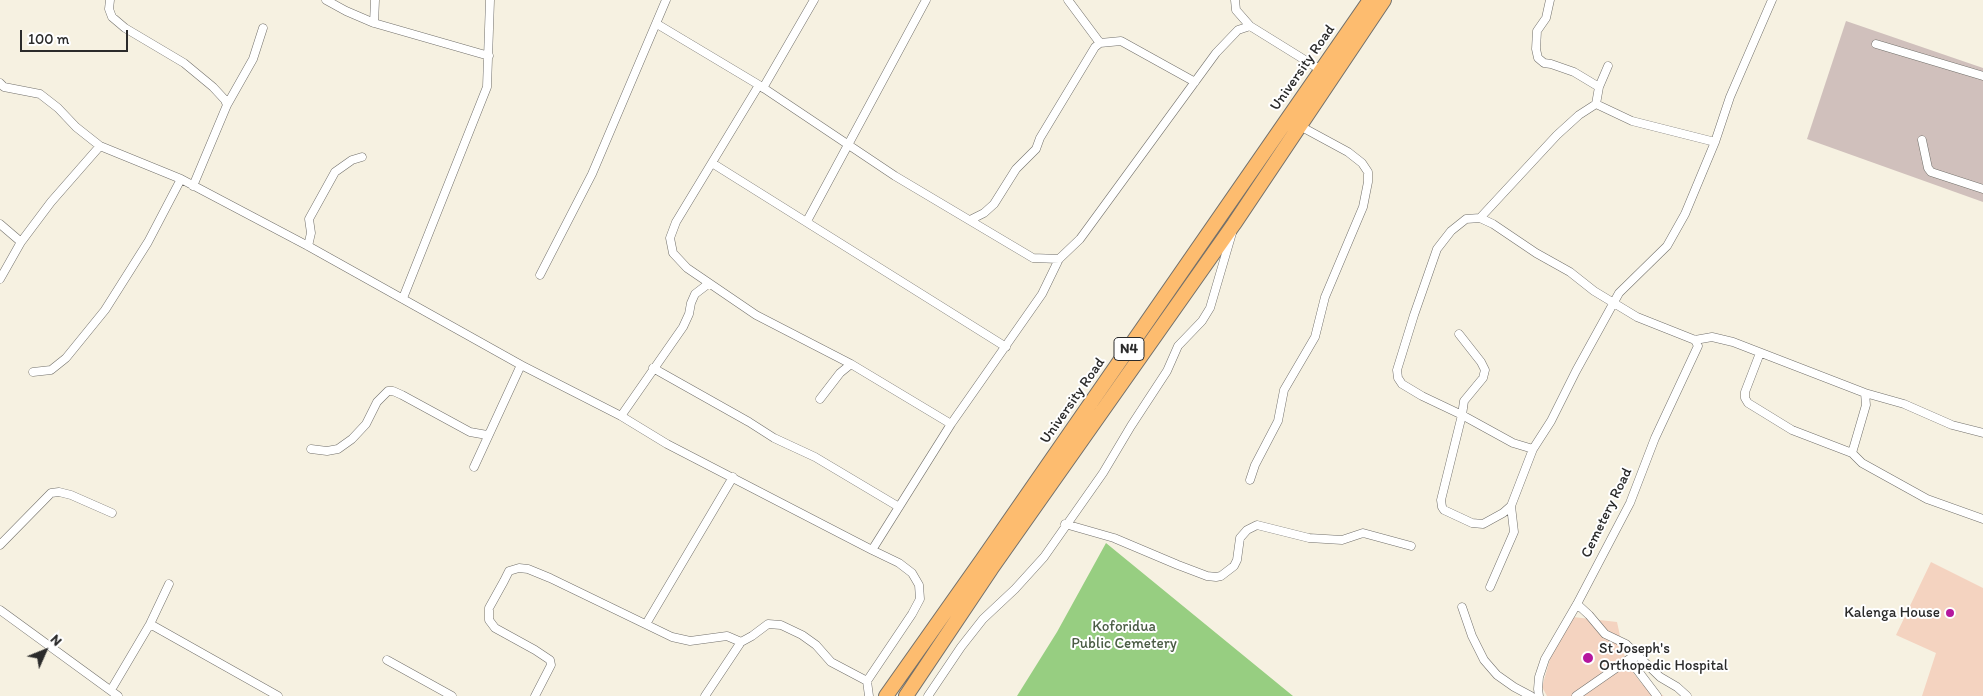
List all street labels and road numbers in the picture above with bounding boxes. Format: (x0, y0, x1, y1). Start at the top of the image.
street label: University Road (1267, 21, 1339, 115)
road number: N4 (1114, 338, 1144, 360)
street label: University Road (1037, 354, 1109, 448)
street label: Cemetery Road (1577, 465, 1637, 561)

